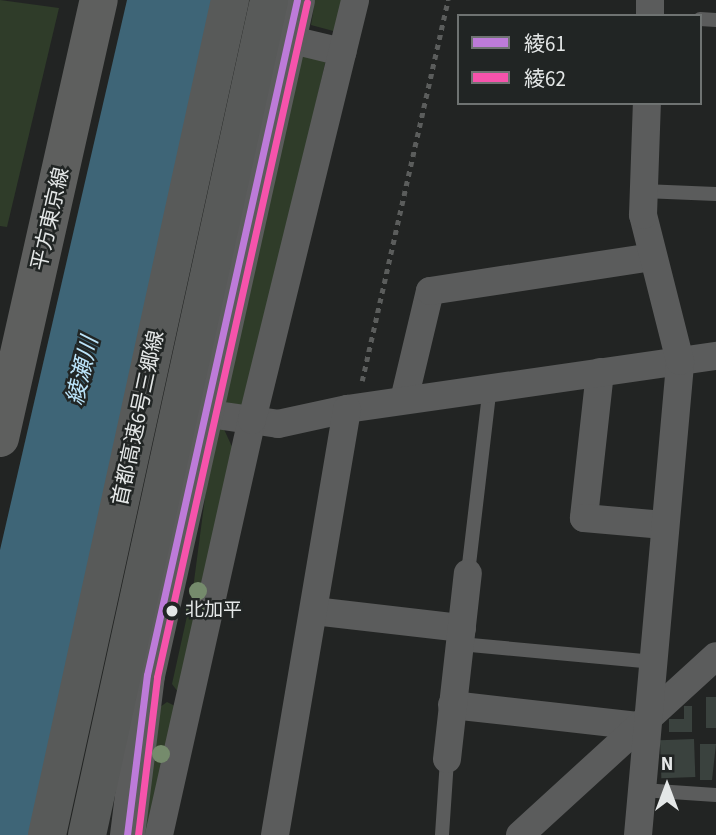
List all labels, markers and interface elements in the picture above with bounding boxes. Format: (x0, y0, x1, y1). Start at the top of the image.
legend (457, 14, 702, 105)
text: 綾61 (524, 29, 566, 59)
text: 綾62 (524, 64, 566, 94)
street label: 平方東京線 (26, 165, 74, 273)
street label: 首都高速6号三郷線 (107, 328, 169, 508)
water label: 綾瀬川 (62, 334, 104, 408)
place label: 北加平 (185, 600, 242, 622)
marker: 北加平 (165, 604, 179, 618)
north arrow (632, 751, 702, 821)
text: N (661, 751, 673, 778)

